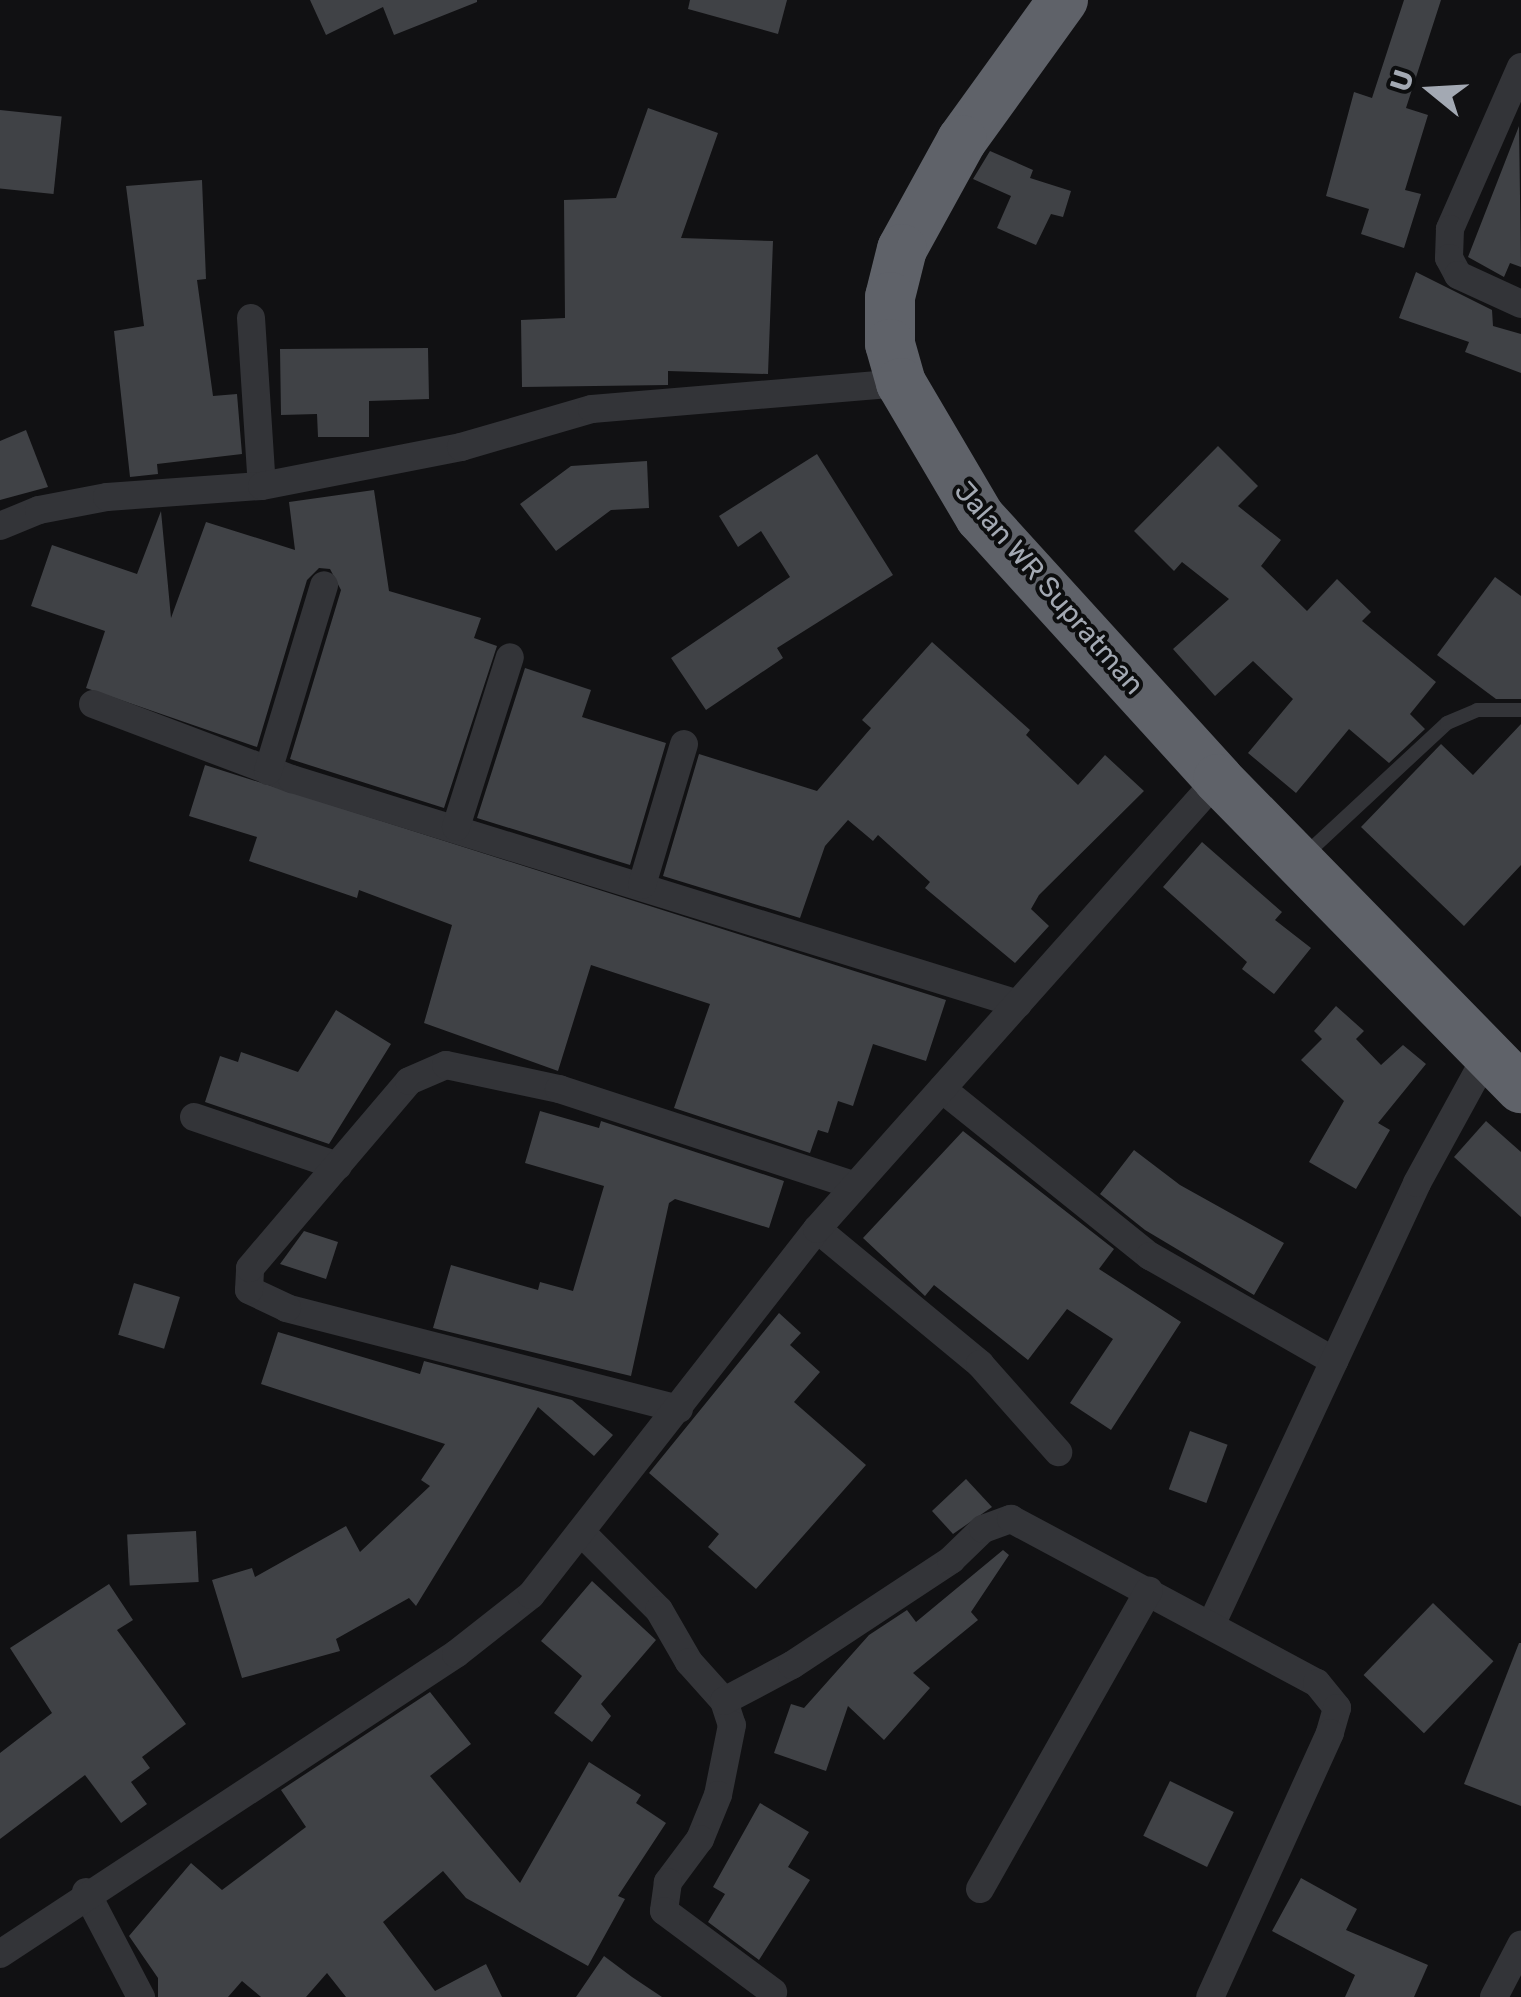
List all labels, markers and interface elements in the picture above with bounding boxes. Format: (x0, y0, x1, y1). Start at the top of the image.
north arrow (1381, 40, 1481, 140)
text: U (1383, 66, 1421, 95)
street label: Jalan WR Supratman (947, 474, 1151, 702)

